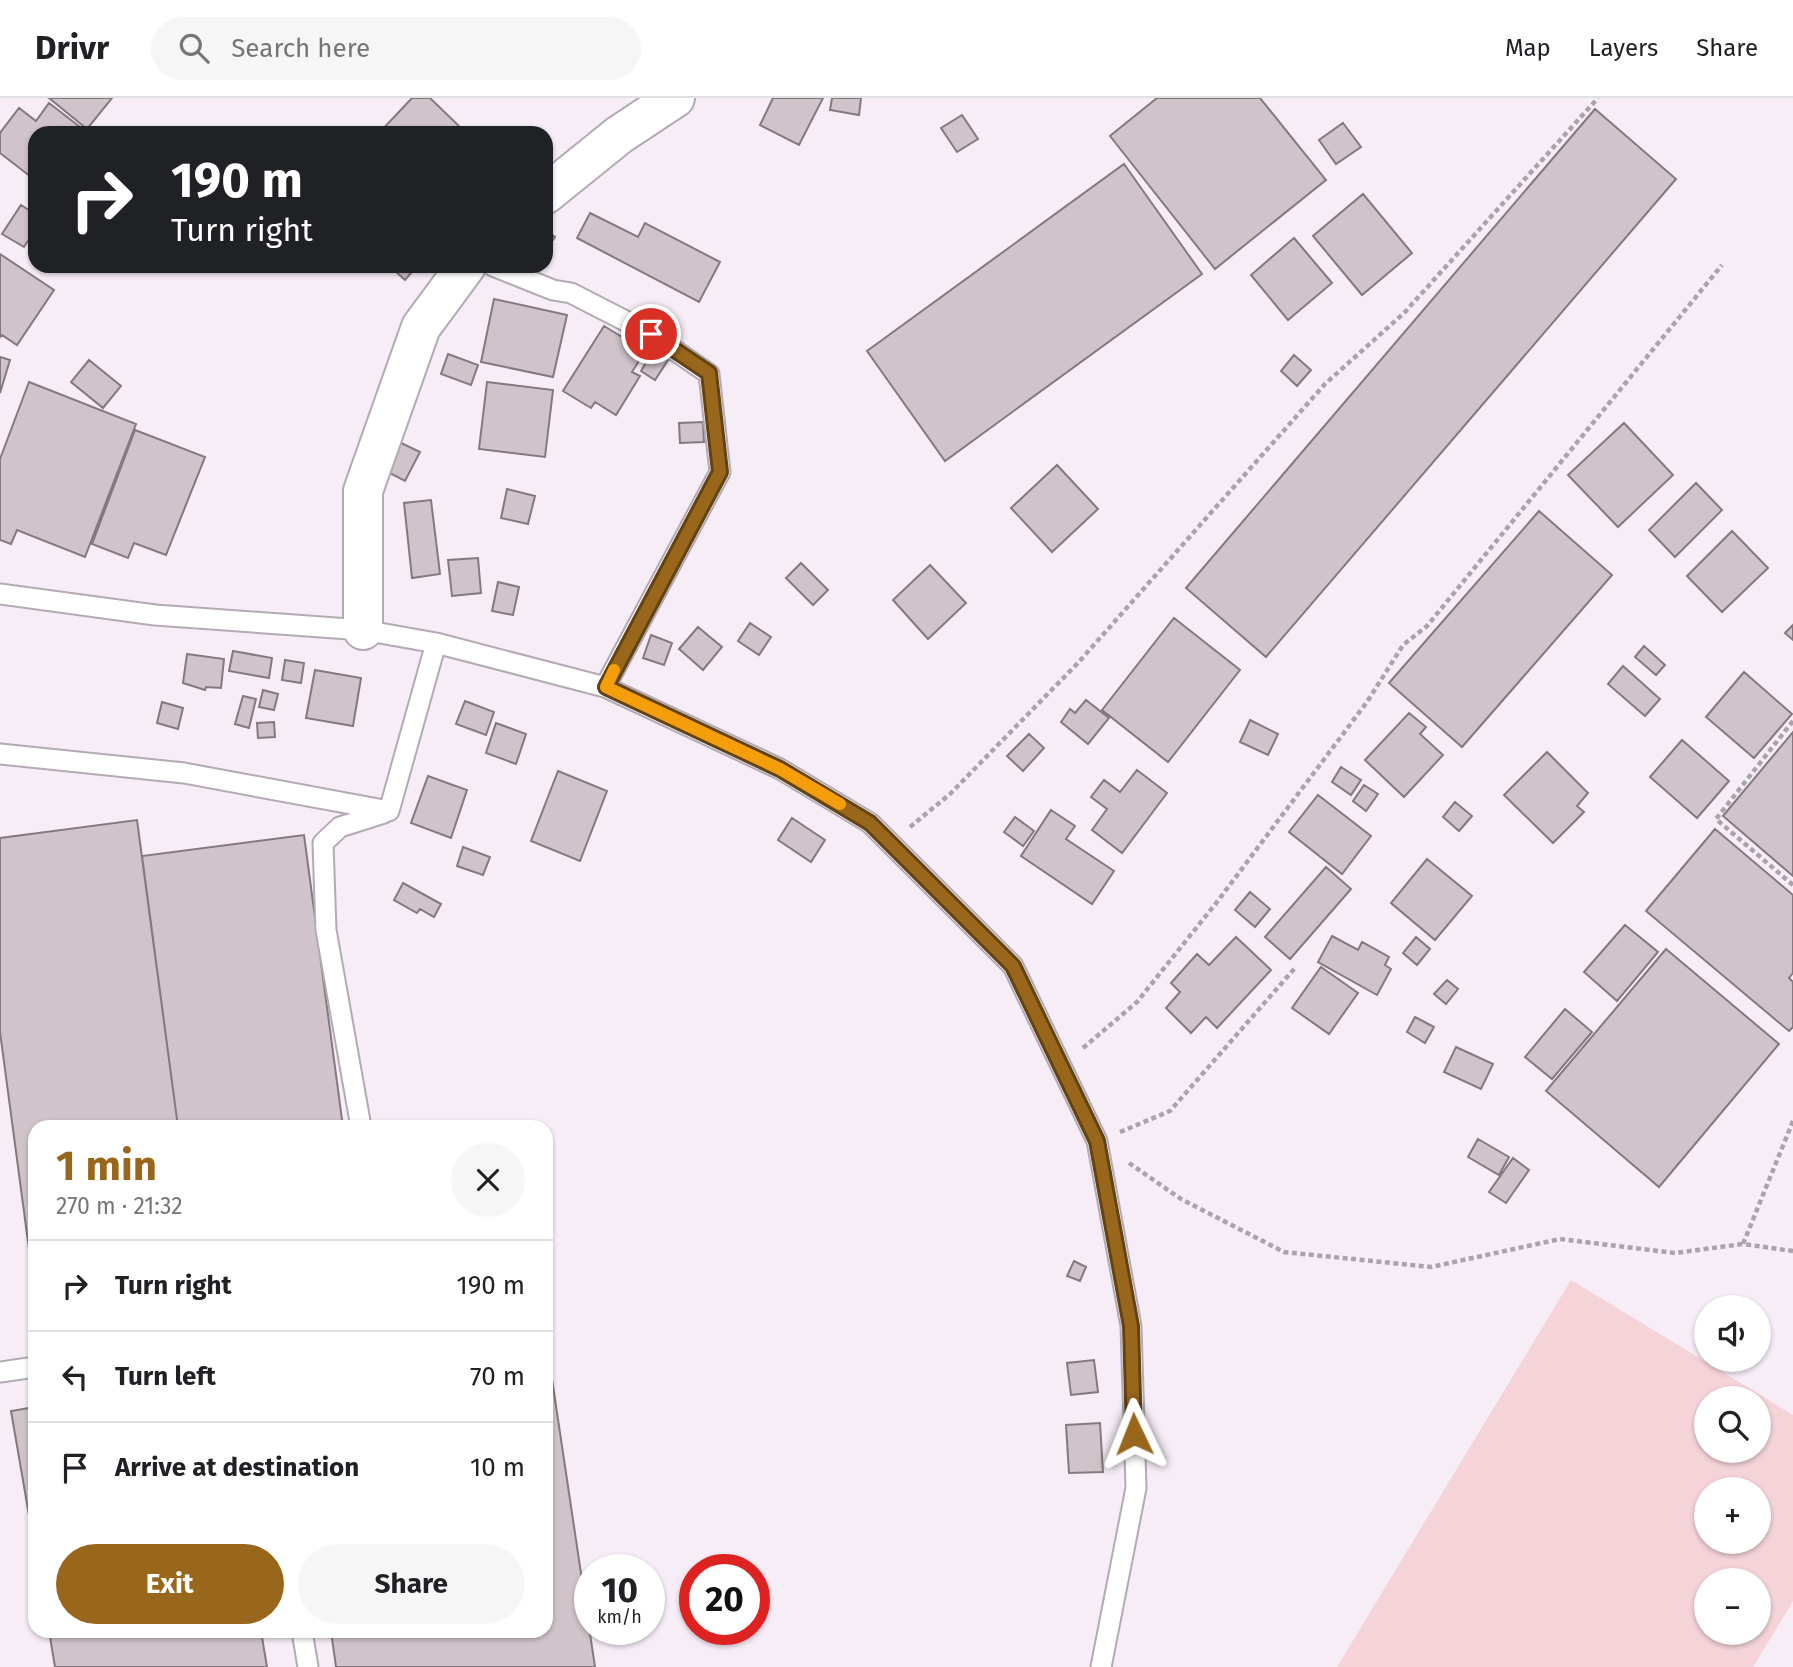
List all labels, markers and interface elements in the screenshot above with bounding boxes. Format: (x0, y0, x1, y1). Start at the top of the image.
search box (151, 17, 641, 80)
text: Drivr (35, 28, 109, 68)
icon: search (175, 29, 213, 67)
text: Search here (231, 33, 370, 64)
text: Map (1505, 34, 1551, 62)
text: Layers (1589, 34, 1658, 62)
text: Share (1696, 34, 1758, 62)
text: 190 m (171, 151, 303, 210)
icon: right (56, 154, 147, 245)
text: Turn right (171, 211, 313, 249)
pin (621, 304, 681, 364)
icon: arrive (632, 315, 670, 353)
text: 1 min (56, 1141, 157, 1191)
button: close (451, 1143, 525, 1217)
text: 270 m · 21:32 (56, 1192, 183, 1220)
icon: right (56, 1267, 94, 1305)
text: Turn right (115, 1270, 232, 1301)
text: 190 m (456, 1270, 525, 1301)
map controls (1694, 1295, 1771, 1645)
button: sound (1694, 1295, 1771, 1372)
icon: left (56, 1358, 94, 1396)
text: Turn left (115, 1361, 216, 1392)
text: 70 m (470, 1361, 525, 1392)
button: search (1694, 1386, 1771, 1463)
position arrow (1097, 1397, 1171, 1471)
icon: arrive (56, 1449, 94, 1487)
text: Arrive at destination (115, 1452, 359, 1483)
text: 10 m (470, 1452, 525, 1483)
button: + (1694, 1477, 1771, 1554)
button: Exit (56, 1544, 284, 1624)
button: Share (298, 1544, 525, 1624)
speed limit sign: 20 (679, 1554, 770, 1645)
button: − (1694, 1568, 1771, 1645)
text: 10 (601, 1569, 638, 1611)
text: km/h (597, 1606, 642, 1628)

